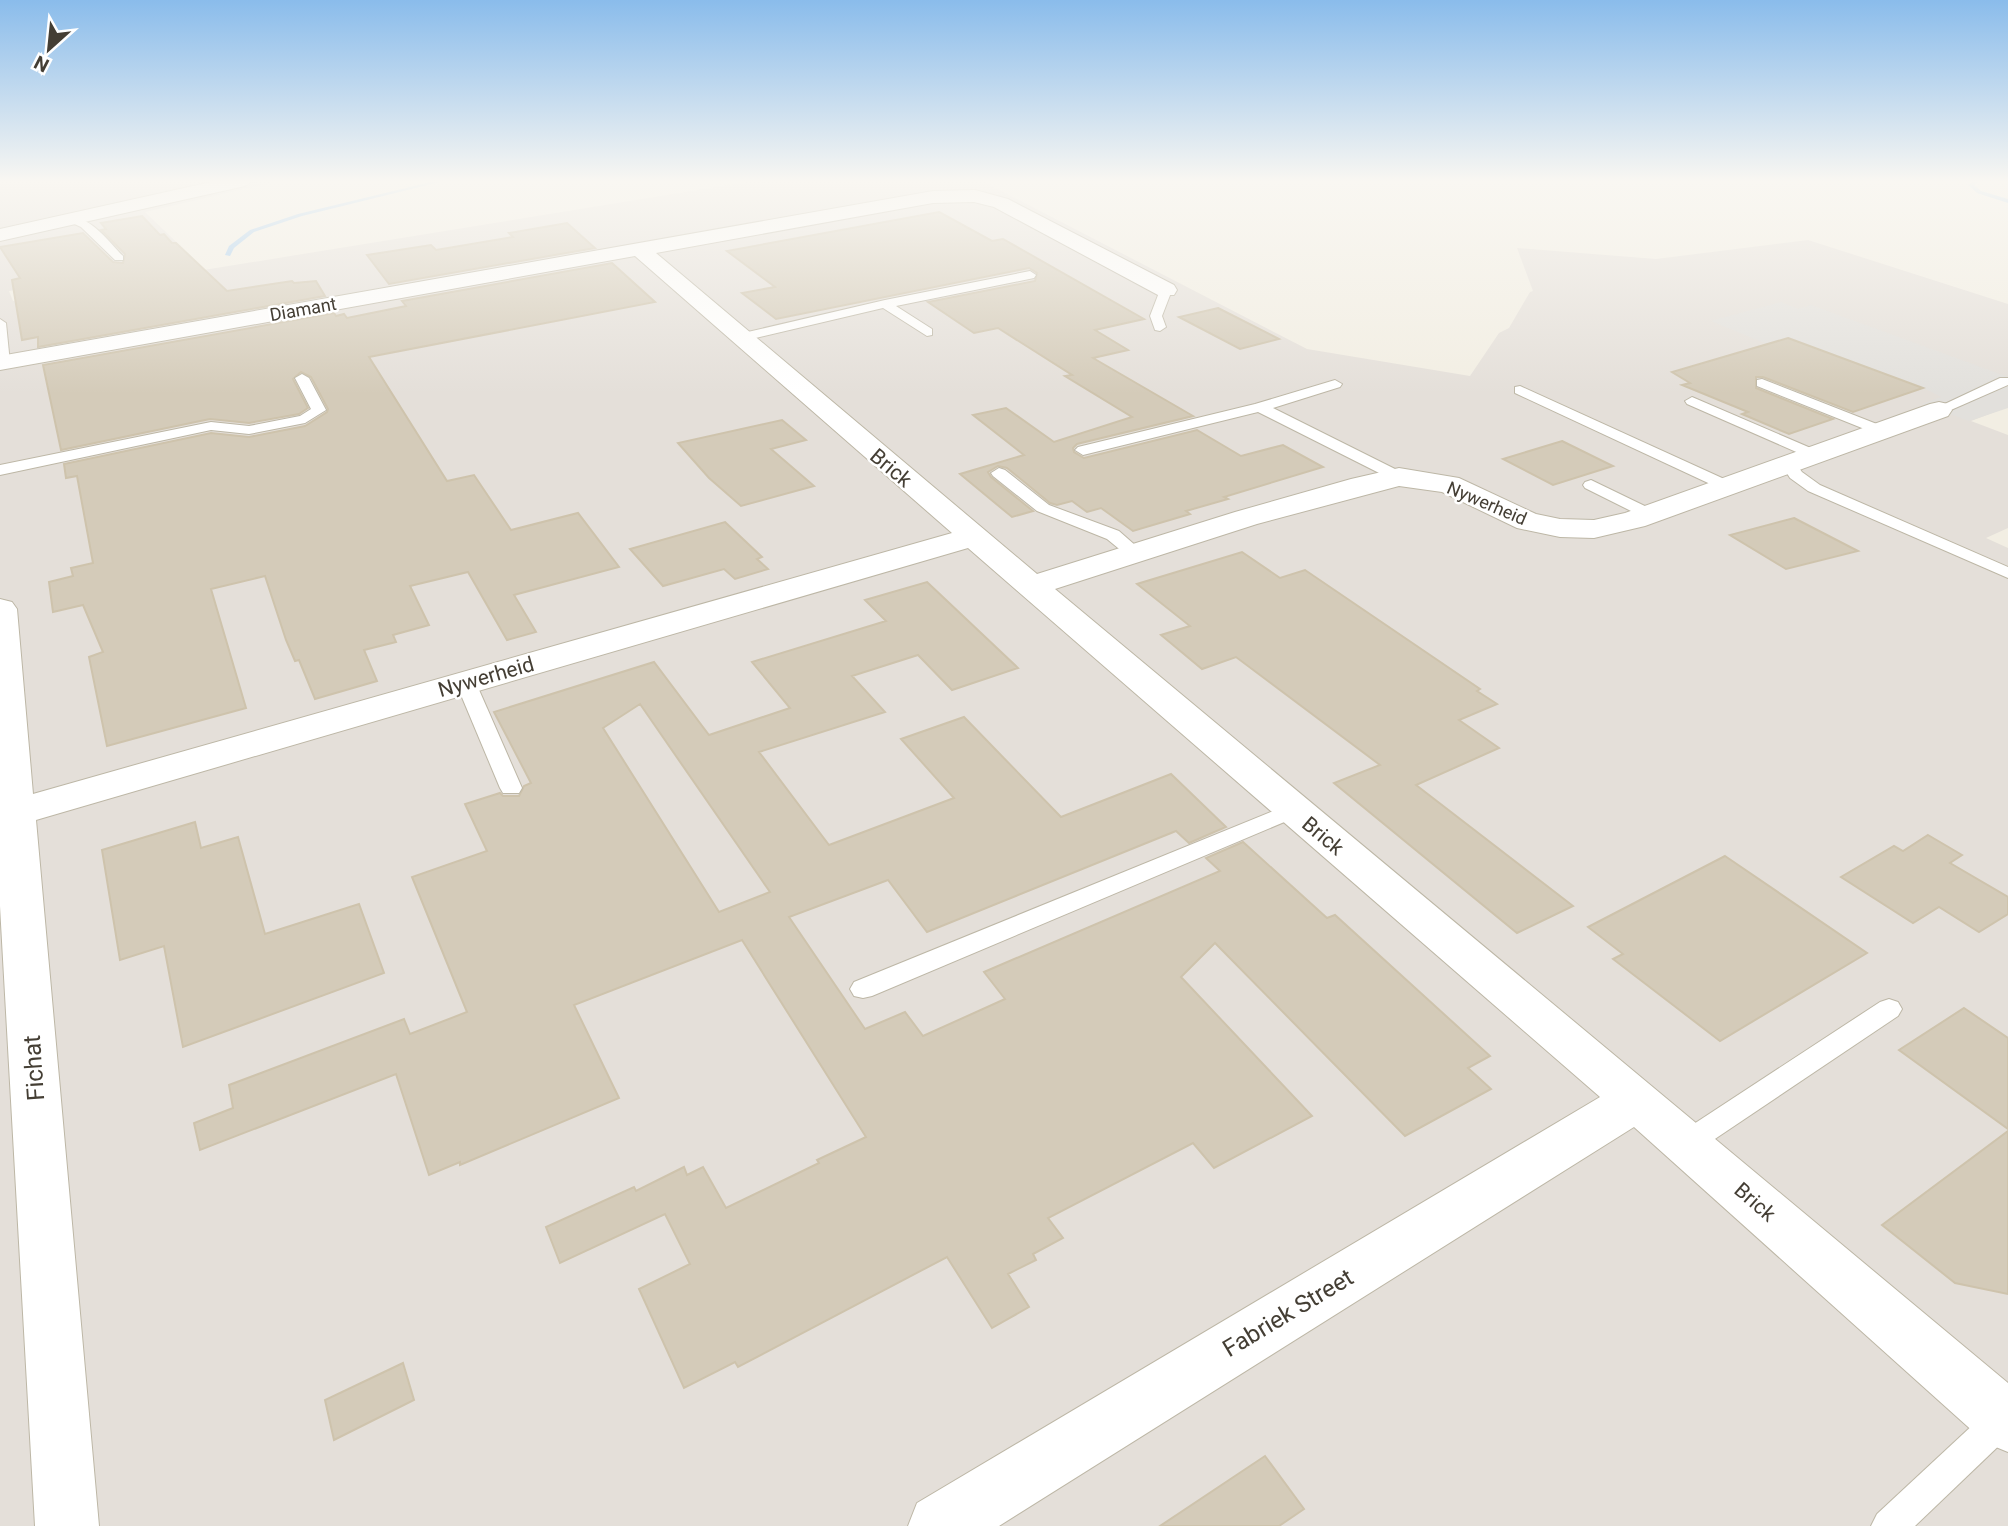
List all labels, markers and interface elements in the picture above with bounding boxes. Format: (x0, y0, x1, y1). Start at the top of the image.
north arrow (14, 14, 84, 84)
text: N (30, 50, 53, 77)
street label: Diamant (268, 293, 338, 325)
street label: Brick (865, 444, 917, 493)
street label: Nywerheid (1444, 477, 1530, 529)
street label: Nywerheid (435, 652, 537, 702)
street label: Brick (1297, 812, 1349, 861)
street label: Fichat (18, 1034, 50, 1102)
street label: Brick (1729, 1178, 1781, 1227)
street label: Fabriek Street (1218, 1263, 1359, 1363)

